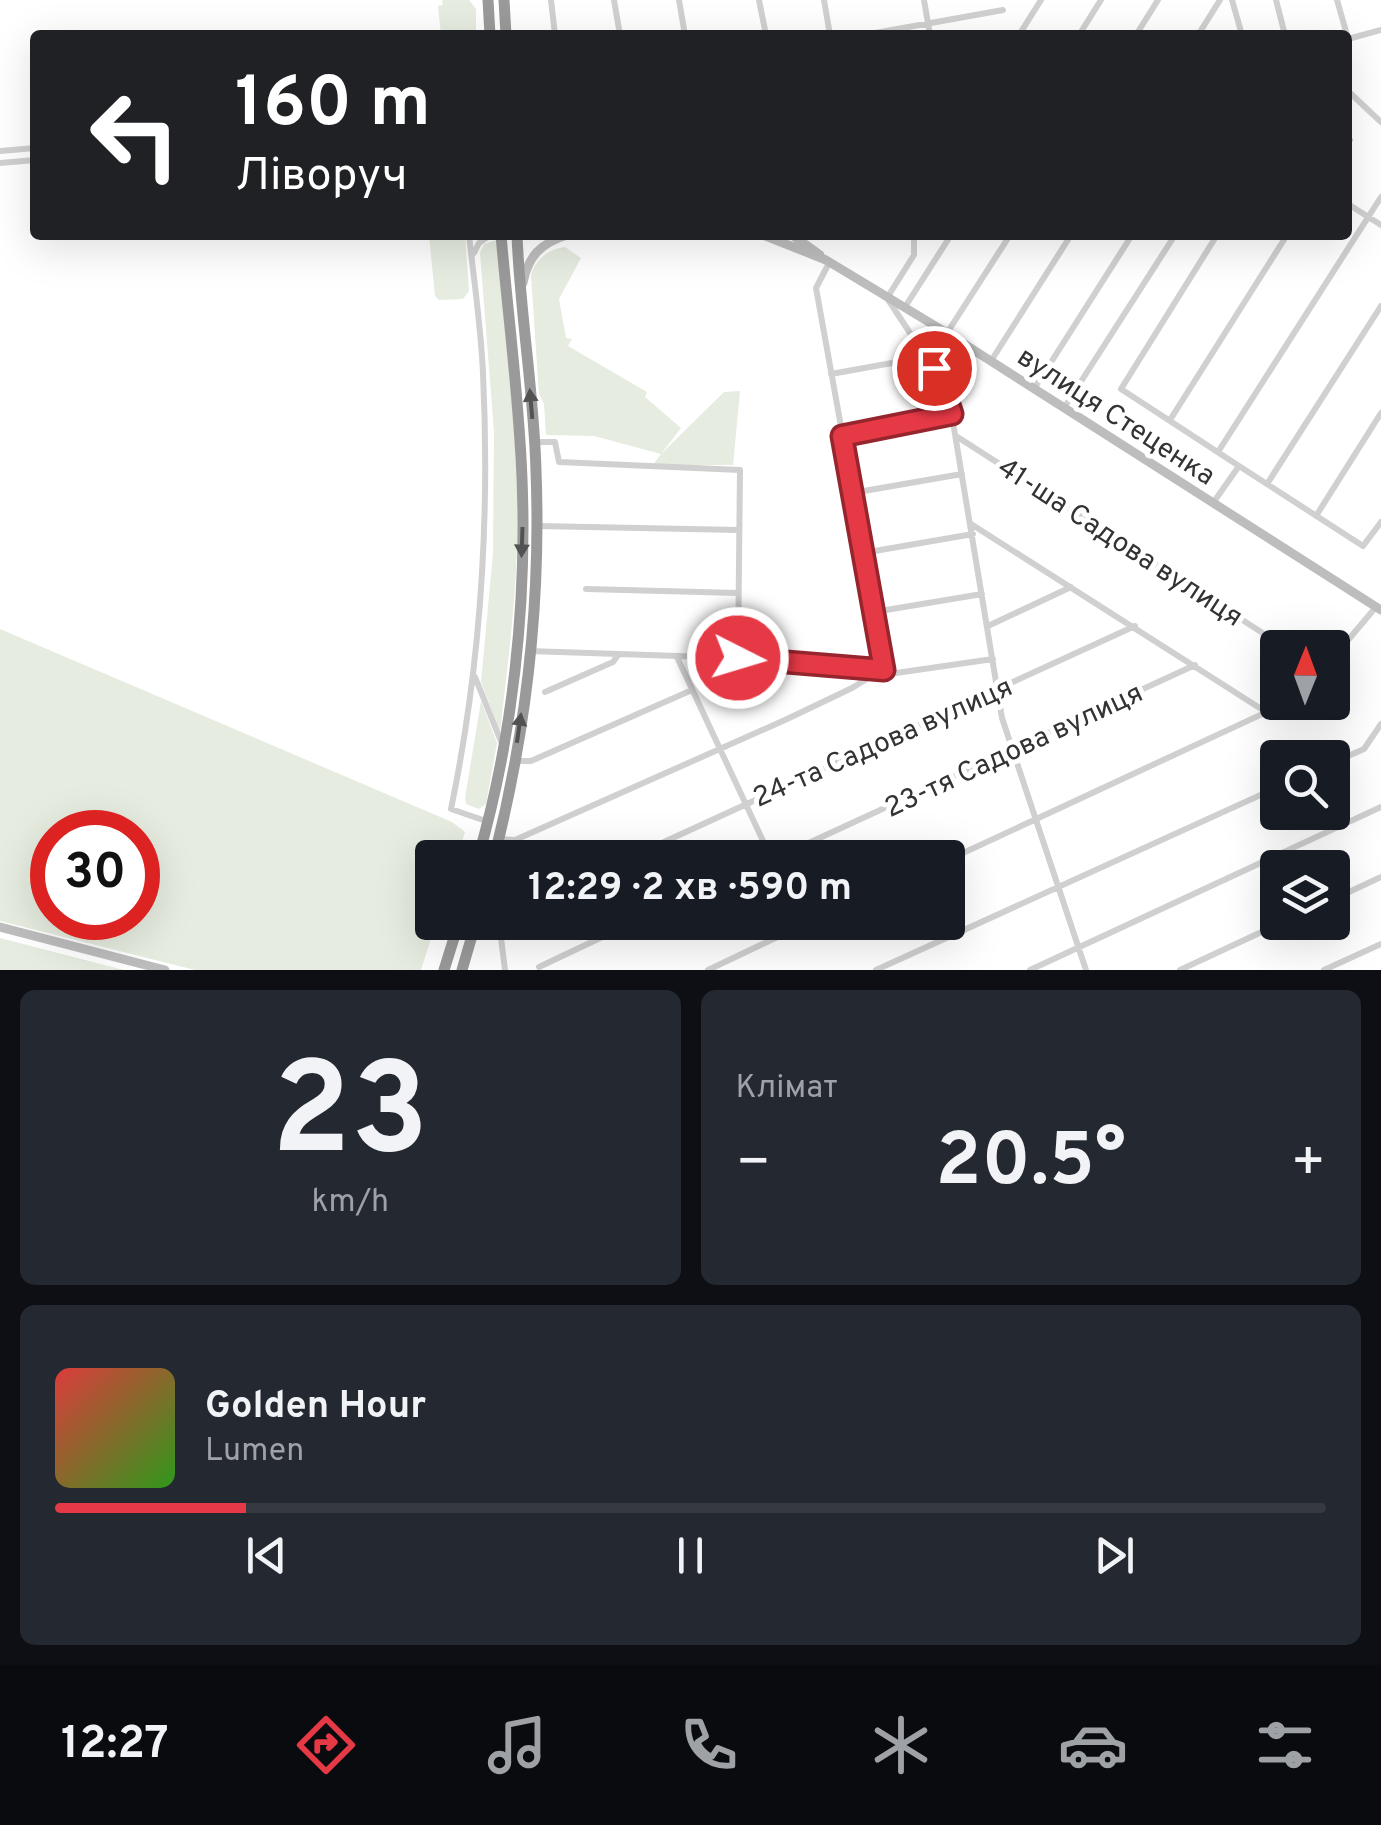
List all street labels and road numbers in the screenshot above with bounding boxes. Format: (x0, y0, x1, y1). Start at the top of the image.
street label: вулиця Стеценка (1010, 340, 1221, 495)
street label: 41-ша Садова вулиця (990, 451, 1249, 636)
street label: 24-та Садова вулиця (748, 670, 1019, 817)
street label: 23-тя Садова вулиця (879, 676, 1149, 827)

